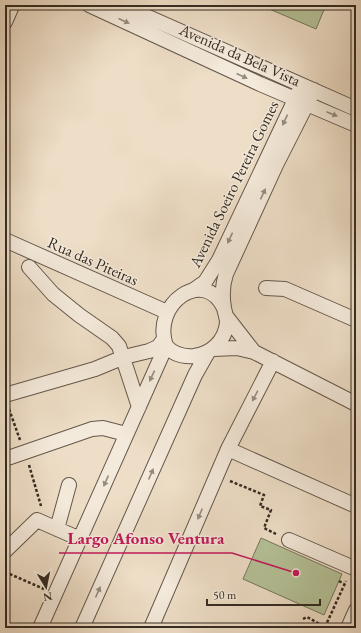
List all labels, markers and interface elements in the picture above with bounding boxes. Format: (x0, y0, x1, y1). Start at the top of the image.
one-way arrow (119, 18, 130, 24)
street label: Avenida da Bela Vista (175, 18, 304, 91)
one-way arrow (237, 73, 249, 79)
street label: Avenida Soeiro Pereira Gomes (184, 97, 284, 272)
one-way arrow (326, 111, 337, 117)
one-way arrow (282, 115, 288, 126)
one-way arrow (260, 188, 266, 199)
street label: Rua das Piteiras (44, 232, 142, 290)
one-way arrow (227, 232, 233, 243)
one-way arrow (149, 371, 155, 382)
one-way arrow (252, 390, 258, 402)
one-way arrow (148, 468, 154, 479)
one-way arrow (103, 475, 109, 486)
one-way arrow (197, 508, 203, 519)
callout: Largo Afonso Ventura (59, 524, 232, 553)
text: Largo Afonso Ventura (68, 527, 225, 549)
north arrow (26, 567, 66, 607)
scale bar (207, 581, 320, 607)
one-way arrow (95, 587, 101, 598)
text: 50 m (213, 587, 237, 603)
text: N (42, 589, 53, 605)

